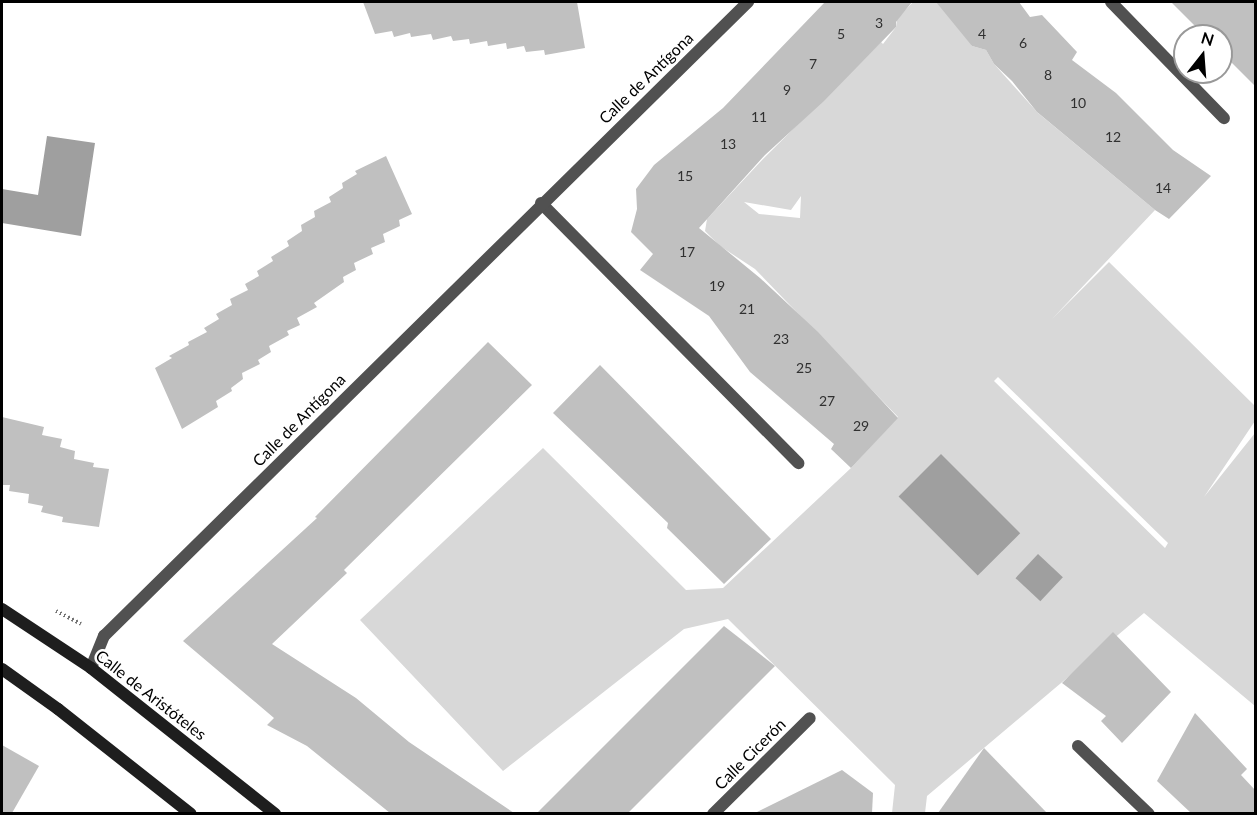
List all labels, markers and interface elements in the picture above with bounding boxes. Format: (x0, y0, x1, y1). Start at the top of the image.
house number: 3 (875, 15, 883, 31)
north arrow (1173, 24, 1233, 84)
house number: 5 (837, 26, 845, 42)
house number: 4 (978, 26, 986, 42)
text: N (1199, 27, 1216, 49)
street label: Calle de Antígona (595, 28, 697, 128)
house number: 6 (1019, 35, 1027, 51)
house number: 7 (809, 56, 817, 72)
house number: 8 (1044, 67, 1052, 83)
house number: 9 (783, 82, 791, 98)
house number: 10 (1070, 95, 1086, 111)
house number: 11 (751, 109, 767, 125)
house number: 12 (1105, 129, 1121, 145)
house number: 13 (720, 136, 736, 152)
house number: 15 (677, 168, 693, 184)
house number: 14 (1155, 180, 1171, 196)
house number: 17 (679, 244, 695, 260)
house number: 19 (709, 278, 725, 294)
house number: 21 (739, 301, 755, 317)
house number: 23 (773, 331, 789, 347)
house number: 25 (796, 360, 812, 376)
street label: Calle de Antígona (248, 369, 350, 471)
house number: 27 (819, 393, 835, 409)
house number: 29 (853, 418, 869, 434)
street label: Calle de Aristóteles (92, 646, 210, 744)
street label: Calle Cicerón (710, 714, 790, 794)

